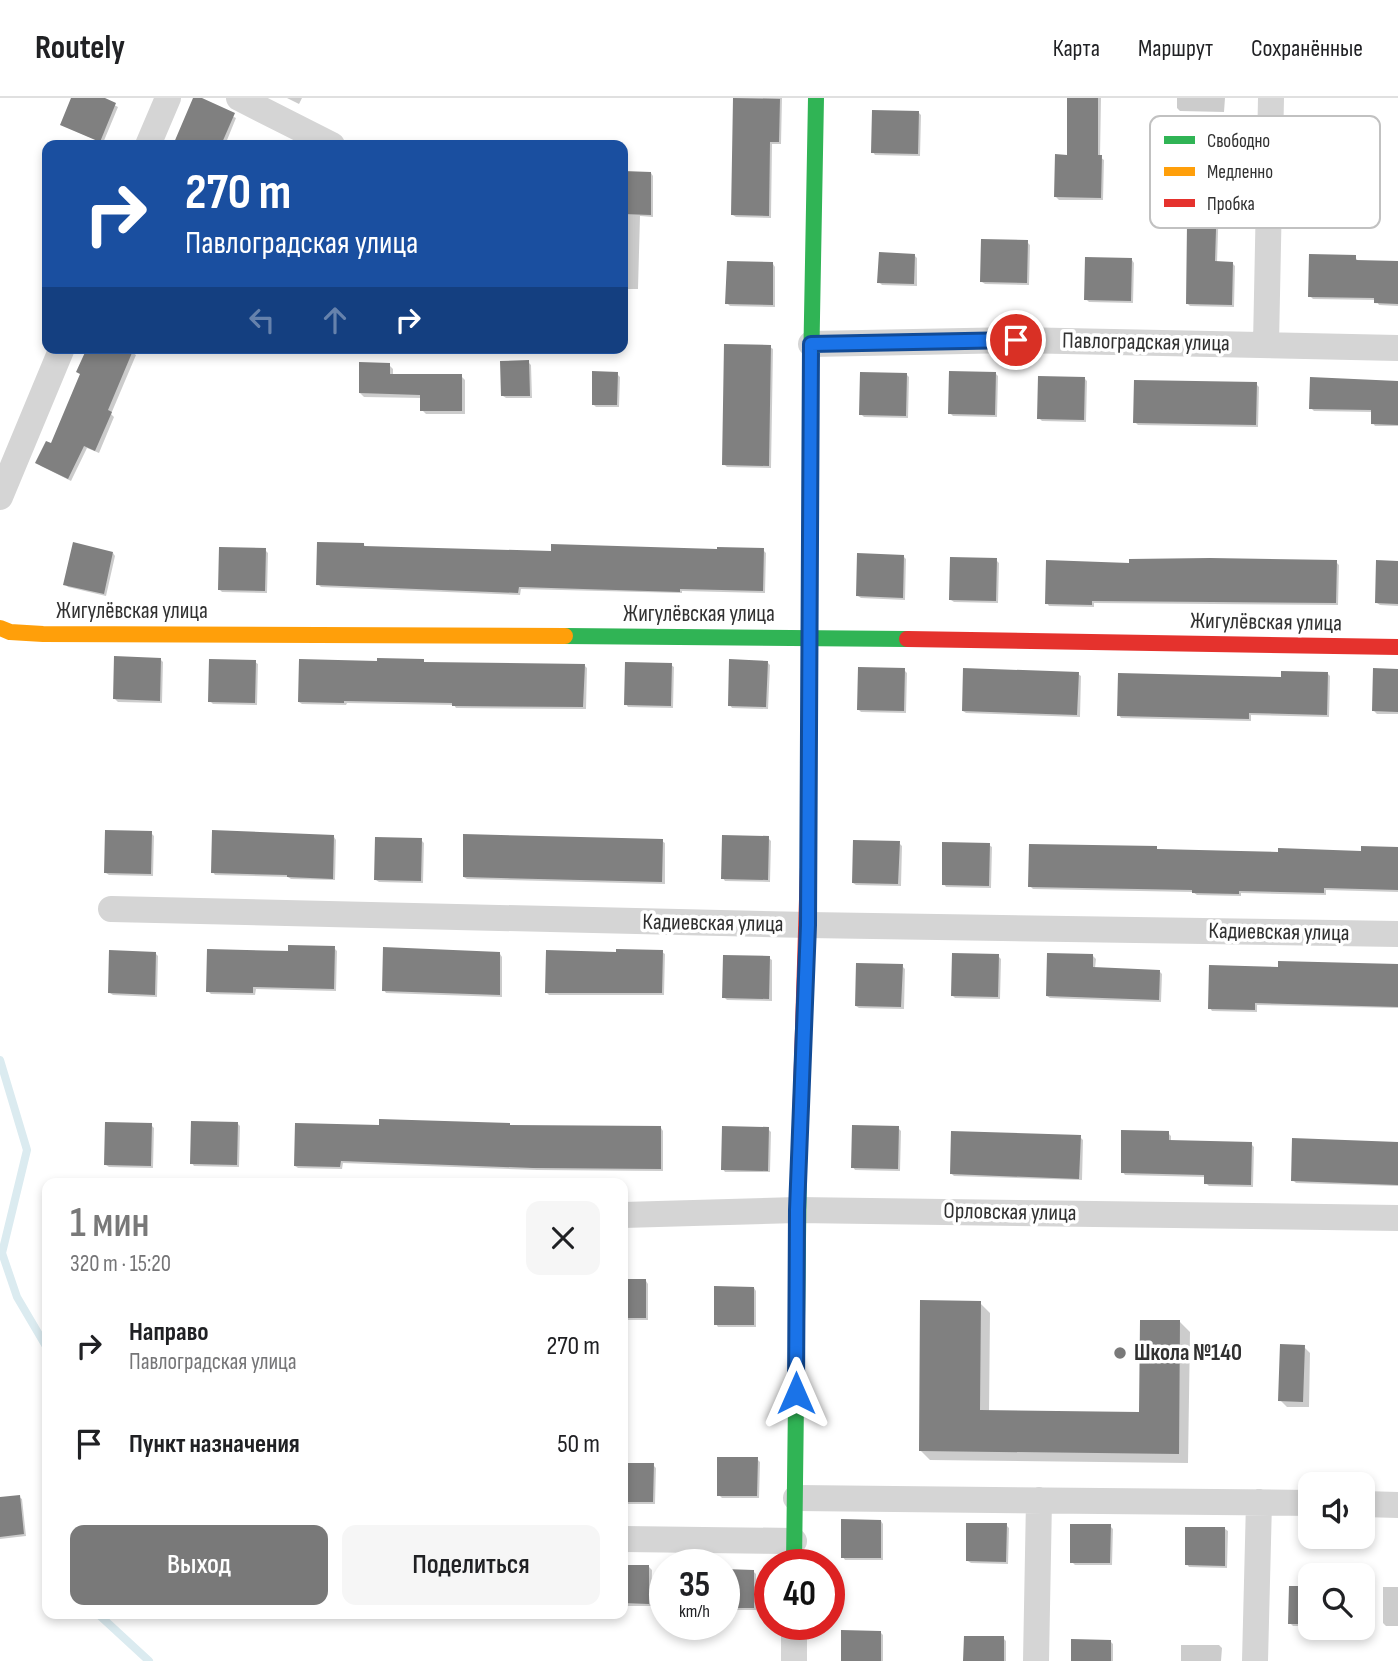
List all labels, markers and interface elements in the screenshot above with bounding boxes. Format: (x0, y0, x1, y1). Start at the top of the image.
text: Routely (35, 28, 125, 68)
text: Карта (1053, 34, 1100, 63)
text: Маршрут (1138, 34, 1213, 63)
text: Сохранённые (1251, 34, 1363, 63)
legend (1150, 116, 1380, 228)
text: Свободно (1207, 130, 1270, 153)
text: Медленно (1207, 161, 1273, 184)
text: 270 m (185, 164, 291, 223)
icon: right (70, 168, 161, 259)
text: Пробка (1207, 193, 1255, 216)
text: Павлоградская улица (185, 224, 418, 263)
icon: left (243, 301, 281, 339)
icon: ahead (316, 301, 354, 339)
icon: right (389, 301, 427, 339)
pin (986, 310, 1046, 370)
icon: arrive (997, 321, 1035, 359)
street label: Павлоградская улица (1062, 327, 1230, 357)
street label: Жигулёвская улица (56, 597, 208, 625)
street label: Жигулёвская улица (623, 600, 775, 628)
street label: Жигулёвская улица (1190, 607, 1342, 637)
street label: Кадиевская улица (642, 908, 784, 938)
street label: Кадиевская улица (1208, 917, 1350, 947)
street label: Орловская улица (943, 1197, 1077, 1227)
text: 1 мин (70, 1198, 150, 1249)
button: close (526, 1201, 600, 1275)
text: 320 m · 15:20 (70, 1250, 171, 1278)
text: Направо (129, 1317, 208, 1348)
icon: right (70, 1327, 108, 1365)
text: 270 m (547, 1331, 600, 1362)
place label: Школа №140 (1134, 1339, 1242, 1367)
marker: Школа №140 (1112, 1345, 1128, 1361)
text: Павлоградская улица (129, 1348, 297, 1376)
position arrow (759, 1356, 833, 1430)
icon: arrive (70, 1425, 108, 1463)
text: Пункт назначения (129, 1429, 300, 1460)
text: 50 m (557, 1429, 600, 1460)
map controls (1298, 1472, 1375, 1640)
button: sound (1298, 1472, 1375, 1549)
button: Выход (70, 1525, 328, 1605)
button: Поделиться (342, 1525, 600, 1605)
speed limit sign: 40 (754, 1549, 845, 1640)
button: search (1298, 1563, 1375, 1640)
text: 35 (679, 1564, 710, 1607)
text: km/h (679, 1601, 710, 1622)

